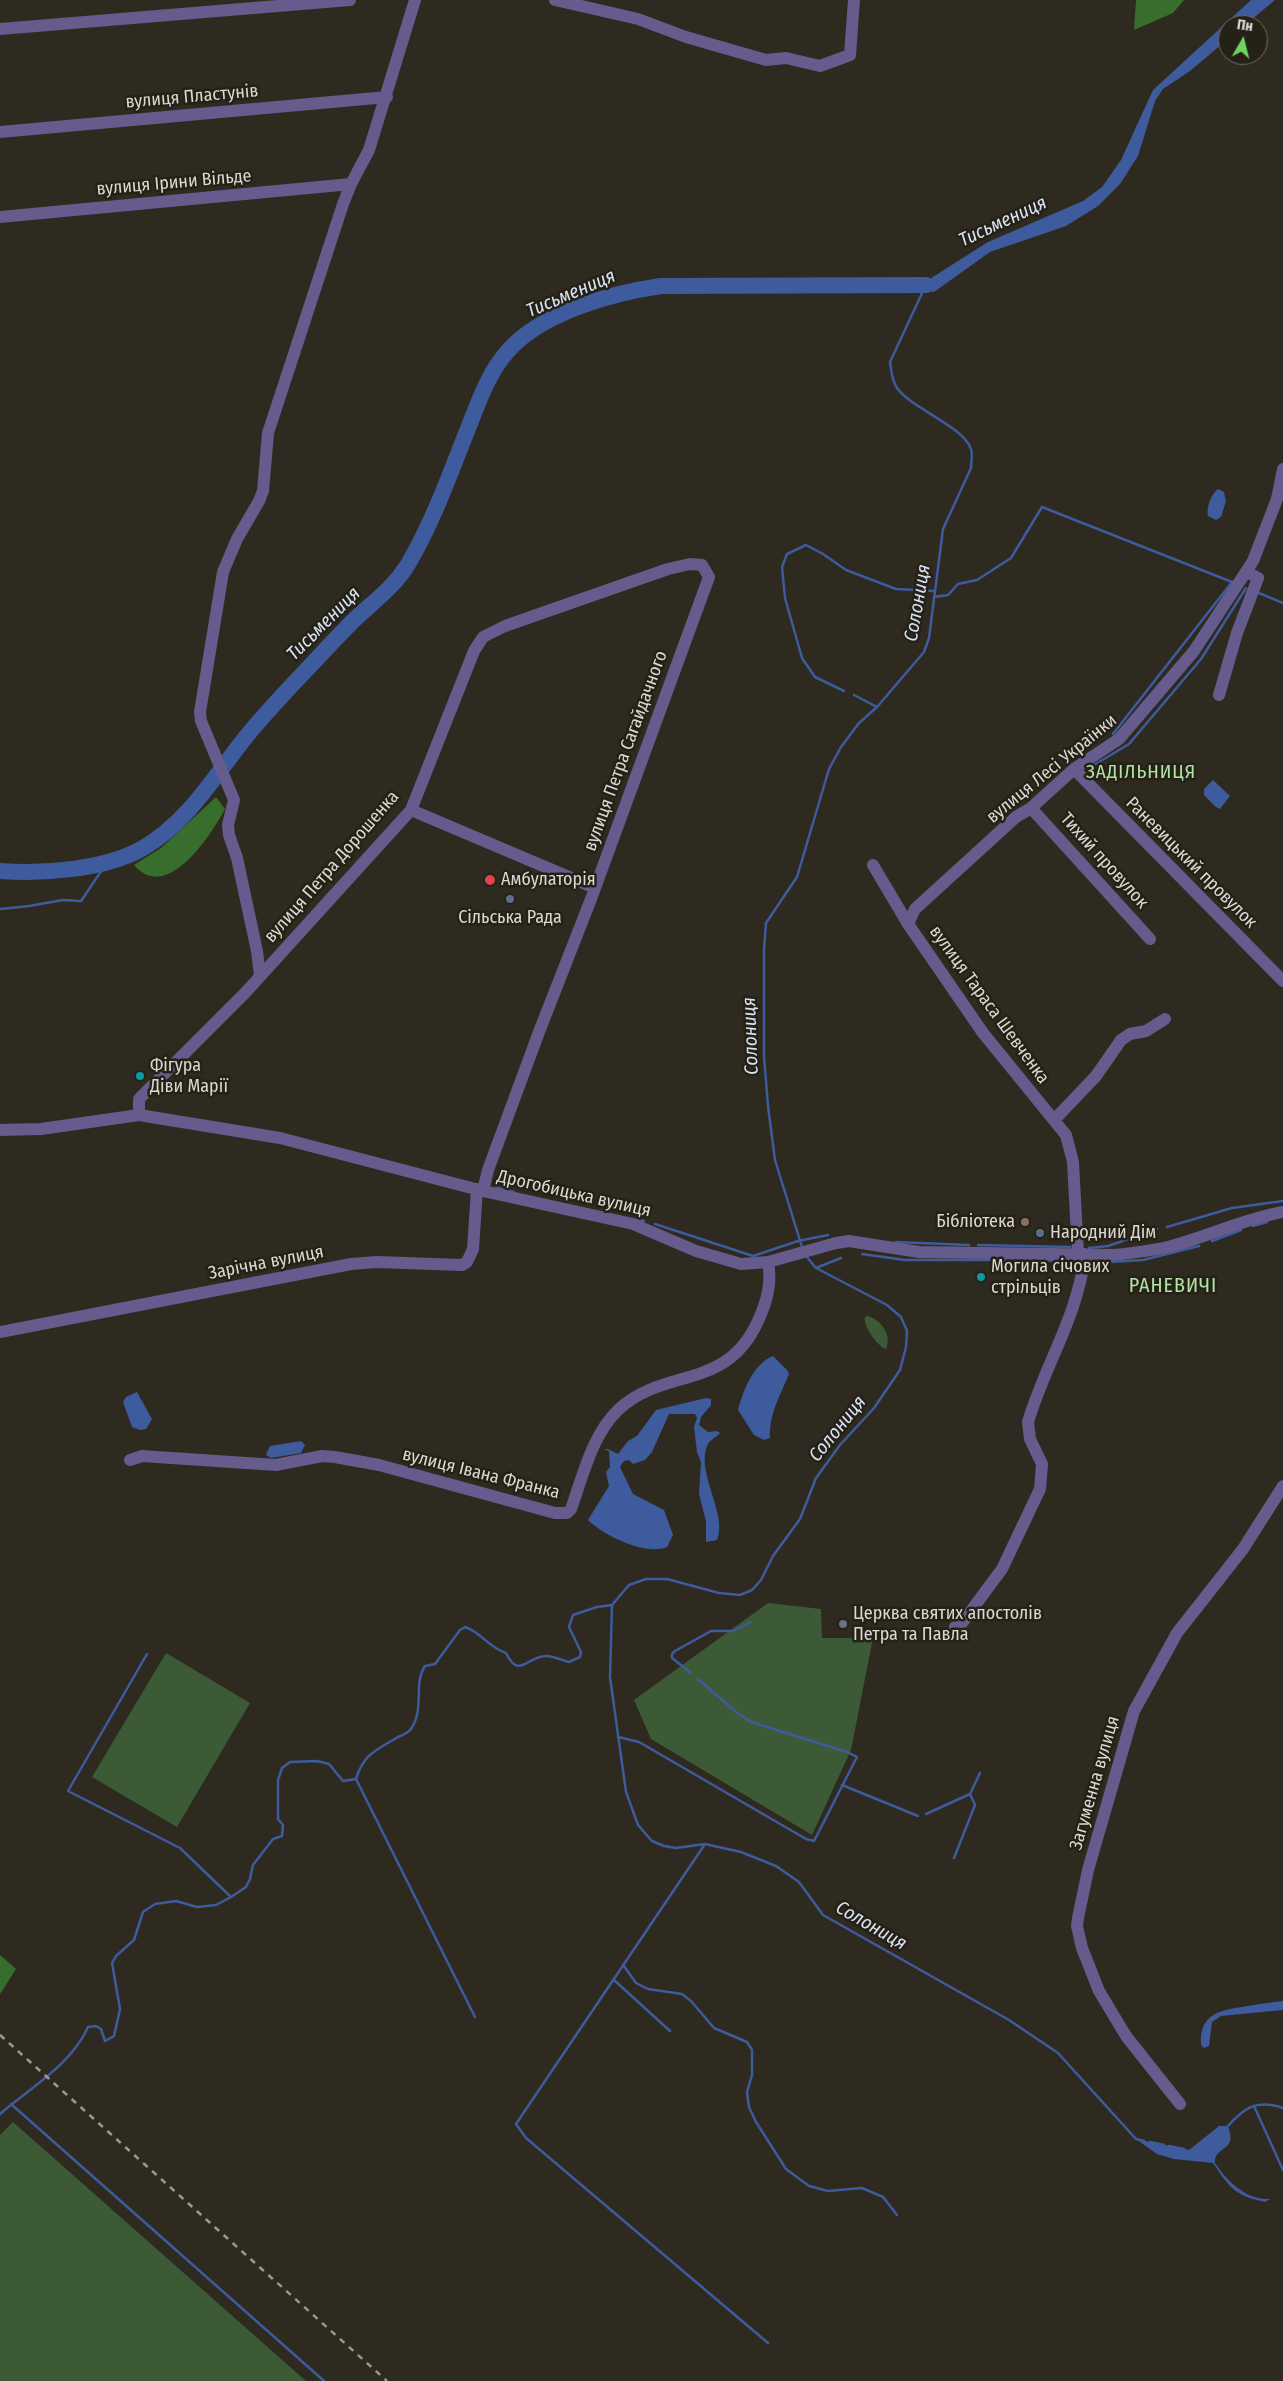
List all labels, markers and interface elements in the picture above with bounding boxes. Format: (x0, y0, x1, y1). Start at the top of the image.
north arrow (1218, 15, 1268, 65)
text: Пн (1236, 16, 1254, 35)
street label: вулиця Пластунів (125, 80, 259, 114)
street label: вулиця Ірини Вільде (96, 165, 252, 201)
water label: Тисьмениця (955, 192, 1051, 252)
water label: Тисьмениця (523, 265, 619, 323)
water label: Солониця (900, 563, 936, 643)
water label: Тисьмениця (283, 583, 365, 665)
street label: вулиця Петра Сагайдачного (580, 648, 672, 854)
street label: вулиця Лесі Українки (983, 710, 1121, 828)
district label: ЗАДІЛЬНИЦЯ (1085, 762, 1197, 784)
street label: вулиця Петра Дорошенка (260, 787, 404, 947)
street label: Раневицький провулок (1121, 793, 1261, 933)
street label: Тихий провулок (1055, 809, 1153, 913)
place label: Амбулаторія (501, 869, 596, 891)
marker: Амбулаторія (483, 873, 497, 887)
marker: Сільська Рада (504, 893, 516, 905)
place label: Сільська Рада (458, 907, 562, 929)
street label: вулиця Тараса Шевченка (924, 922, 1054, 1088)
water label: Солониця (738, 997, 764, 1075)
place label: Фігура Діви Марії (150, 1055, 228, 1098)
marker: Фігура Діви Марії (134, 1070, 146, 1082)
street label: Дрогобицька вулиця (495, 1166, 653, 1222)
place label: Бібліотека (936, 1211, 1015, 1233)
marker: Бібліотека (1019, 1216, 1031, 1228)
place label: Народний Дім (1050, 1222, 1156, 1244)
marker: Народний Дім (1034, 1227, 1046, 1239)
street label: Зарічна вулиця (207, 1241, 325, 1285)
place label: Могила січових стрільців (991, 1256, 1109, 1298)
marker: Могила січових стрільців (975, 1271, 987, 1283)
district label: РАНЕВИЧІ (1128, 1274, 1218, 1298)
water label: Солониця (805, 1391, 871, 1467)
street label: вулиця Івана Франка (400, 1444, 562, 1504)
place label: Церква святих апостолів Петра та Павла (853, 1603, 1042, 1646)
marker: Церква святих апостолів Петра та Павла (837, 1618, 849, 1630)
street label: Загуменна вулиця (1066, 1714, 1124, 1852)
water label: Солониця (832, 1897, 910, 1955)

